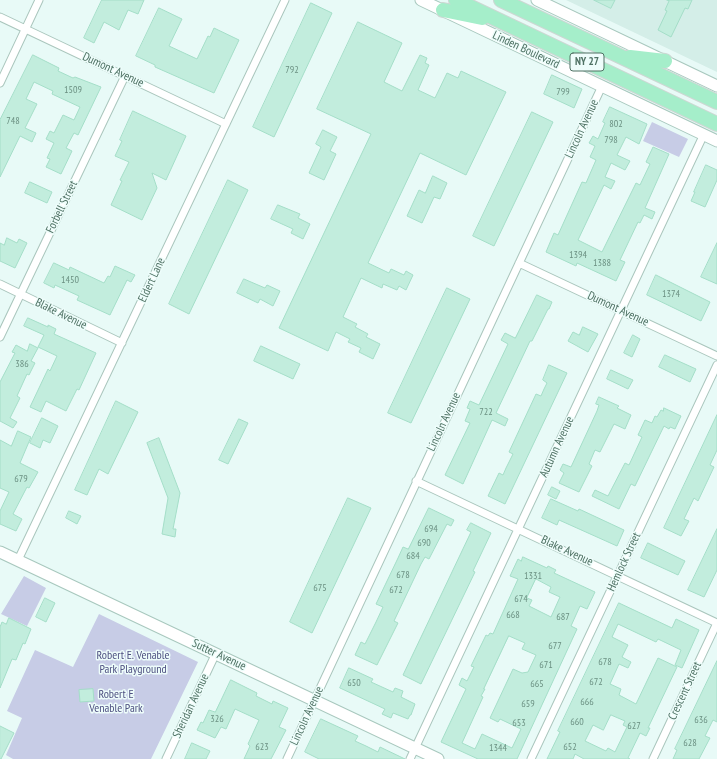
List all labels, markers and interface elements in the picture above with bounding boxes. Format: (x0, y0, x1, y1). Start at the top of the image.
street label: Linden Boulevard (490, 28, 562, 72)
street label: Dumont Avenue (80, 50, 146, 90)
road number: NY 27 (570, 53, 604, 71)
house number: 792 (285, 64, 299, 76)
house number: 1509 (64, 84, 82, 96)
house number: 799 (556, 86, 570, 98)
street label: Lincoln Avenue (562, 97, 602, 161)
house number: 748 (6, 115, 20, 127)
house number: 802 (609, 118, 623, 130)
house number: 798 (604, 134, 618, 146)
street label: Forbell Street (43, 178, 81, 236)
house number: 1394 (569, 249, 587, 261)
street label: Eldert Lane (135, 255, 169, 305)
house number: 1388 (593, 257, 611, 269)
house number: 1450 (61, 274, 79, 286)
house number: 1374 (662, 288, 680, 300)
street label: Dumont Avenue (585, 289, 651, 329)
street label: Blake Avenue (33, 295, 89, 333)
house number: 386 (15, 358, 29, 370)
street label: Lincoln Avenue (424, 390, 464, 454)
house number: 722 (479, 406, 493, 418)
street label: Autumn Avenue (537, 414, 577, 480)
house number: 679 (14, 473, 28, 485)
house number: 694 (424, 523, 438, 535)
street label: Hemlock Street (604, 530, 644, 594)
street label: Blake Avenue (539, 533, 595, 569)
house number: 690 (417, 537, 431, 549)
house number: 684 (406, 550, 420, 562)
house number: 678 (396, 569, 410, 581)
house number: 1331 (524, 570, 542, 582)
house number: 675 (313, 582, 327, 594)
house number: 672 (389, 584, 403, 596)
house number: 674 (514, 593, 528, 605)
house number: 668 (506, 609, 520, 621)
house number: 687 (556, 611, 570, 623)
street label: Sutter Avenue (190, 636, 248, 674)
house number: 677 (548, 640, 562, 652)
park label: Robert E. Venable Park Playground (97, 649, 169, 677)
house number: 678 (598, 656, 612, 668)
house number: 671 (539, 659, 553, 671)
street label: Crescent Street (665, 660, 705, 722)
street label: Sheridan Avenue (170, 671, 212, 741)
house number: 672 (589, 676, 603, 688)
house number: 650 (347, 677, 361, 689)
house number: 665 (530, 678, 544, 690)
street label: Lincoln Avenue (287, 684, 327, 748)
park label: Robert E Venable Park (89, 688, 143, 716)
house number: 666 (580, 696, 594, 708)
house number: 659 (521, 698, 535, 710)
house number: 326 (210, 713, 224, 725)
house number: 636 (694, 714, 708, 726)
house number: 660 (570, 716, 584, 728)
house number: 653 (512, 717, 526, 729)
house number: 627 (627, 720, 641, 732)
house number: 628 (683, 737, 697, 749)
house number: 623 (255, 741, 269, 753)
house number: 652 (563, 741, 577, 753)
house number: 1344 (489, 742, 507, 754)

